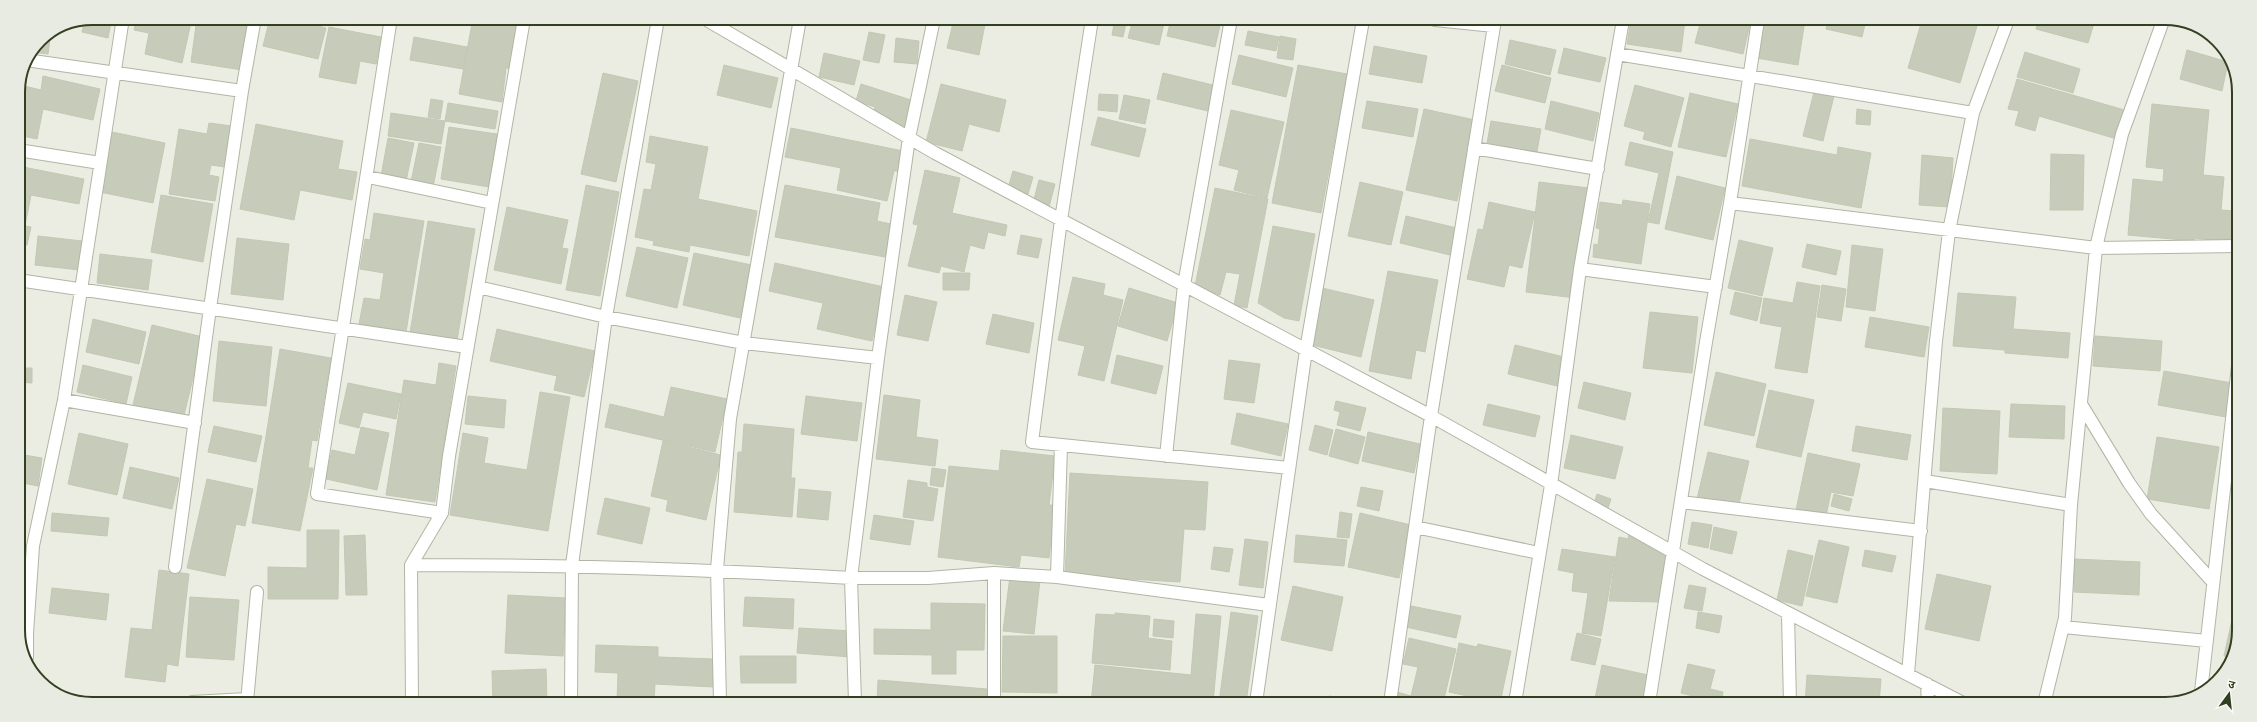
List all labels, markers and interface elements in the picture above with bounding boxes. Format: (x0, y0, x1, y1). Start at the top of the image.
north arrow (2209, 674, 2249, 714)
text: उ (2227, 678, 2237, 691)

